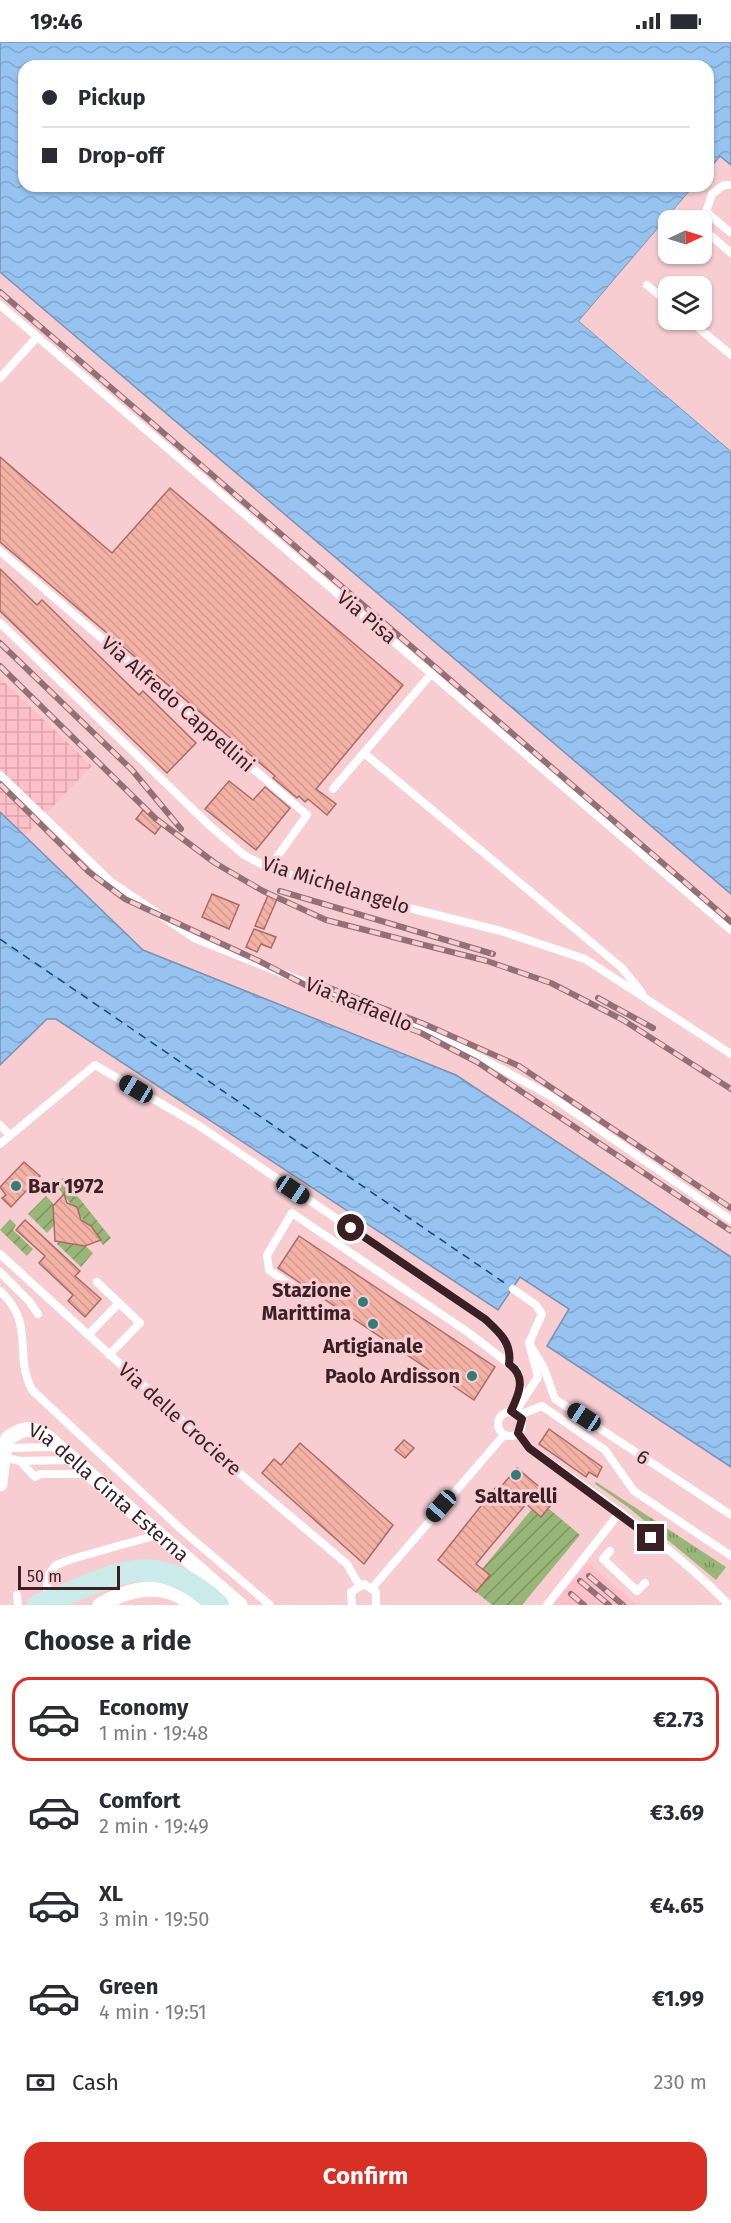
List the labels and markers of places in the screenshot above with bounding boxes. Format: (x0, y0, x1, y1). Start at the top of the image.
place label: Bar 1972 (28, 1174, 104, 1198)
marker: Bar 1972 (9, 1179, 23, 1193)
place label: Stazione Marittima (262, 1278, 351, 1325)
marker: Stazione Marittima (356, 1295, 370, 1309)
marker: Artigianale (366, 1317, 380, 1331)
place label: Artigianale (322, 1334, 423, 1358)
place label: Paolo Ardisson (325, 1364, 460, 1388)
marker: Paolo Ardisson (465, 1369, 479, 1383)
marker: Saltarelli (509, 1468, 523, 1482)
place label: Saltarelli (475, 1484, 557, 1508)

